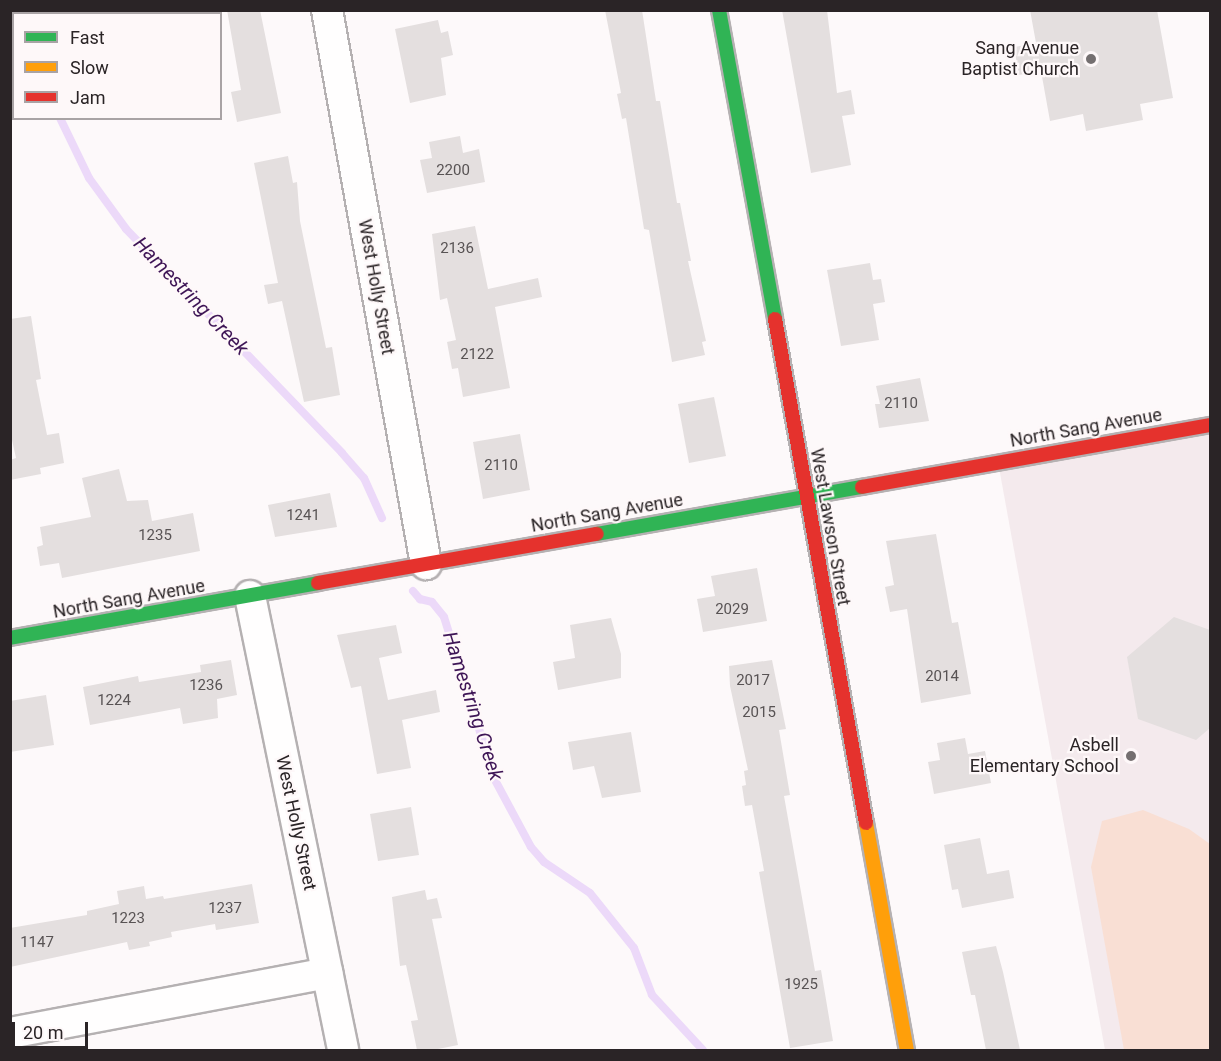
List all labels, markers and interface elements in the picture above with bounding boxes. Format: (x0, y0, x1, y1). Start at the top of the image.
legend (12, 12, 222, 120)
text: Fast (70, 27, 105, 48)
place label: Sang Avenue Baptist Church (961, 38, 1079, 80)
marker: Sang Avenue Baptist Church (1084, 52, 1098, 66)
text: Slow (70, 57, 109, 78)
text: Jam (70, 87, 106, 108)
house number: 2200 (436, 162, 470, 180)
street label: West Holly Street (353, 218, 399, 356)
water label: Hamestring Creek (128, 232, 254, 360)
house number: 2136 (440, 240, 474, 258)
house number: 2122 (460, 346, 494, 364)
house number: 2110 (884, 395, 918, 413)
street label: North Sang Avenue (1008, 404, 1164, 452)
street label: West Lawson Street (806, 447, 854, 607)
house number: 2110 (484, 457, 518, 475)
street label: North Sang Avenue (529, 489, 685, 537)
house number: 1241 (286, 507, 320, 525)
house number: 1235 (138, 527, 172, 545)
street label: North Sang Avenue (51, 575, 207, 623)
house number: 2029 (715, 601, 749, 619)
water label: Hamestring Creek (438, 628, 508, 784)
house number: 2014 (925, 668, 959, 686)
house number: 2017 (736, 672, 770, 690)
house number: 1236 (189, 677, 223, 695)
house number: 1224 (97, 692, 131, 710)
house number: 2015 (742, 704, 776, 722)
place label: Asbell Elementary School (970, 735, 1119, 777)
marker: Asbell Elementary School (1124, 749, 1138, 763)
street label: West Holly Street (271, 754, 321, 892)
house number: 1237 (208, 900, 242, 918)
house number: 1223 (111, 910, 145, 928)
house number: 1147 (20, 934, 54, 952)
house number: 1925 (784, 976, 818, 994)
scale bar (15, 1010, 92, 1048)
text: 20 m (23, 1022, 63, 1043)

